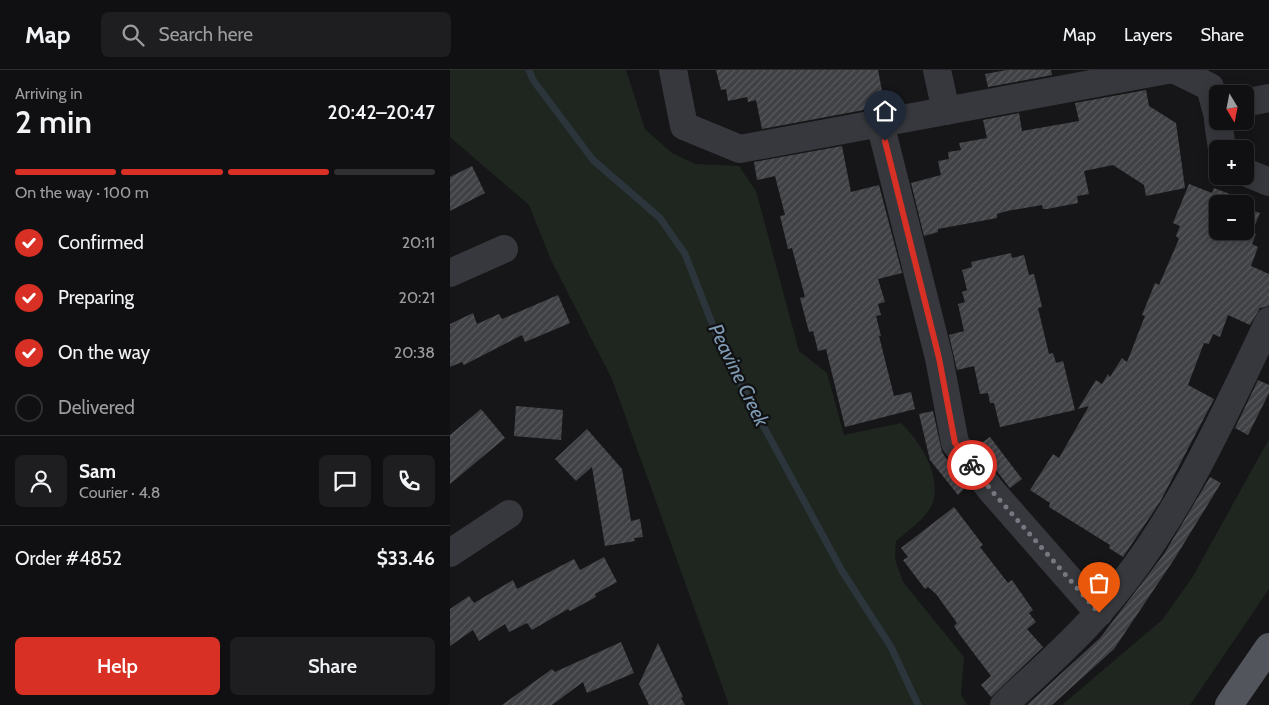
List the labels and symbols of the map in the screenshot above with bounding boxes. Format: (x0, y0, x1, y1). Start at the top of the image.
north arrow (1209, 85, 1254, 130)
pin (864, 90, 906, 141)
water label: Peavine Creek (704, 320, 775, 432)
courier (947, 440, 997, 490)
pin (1078, 562, 1120, 613)

